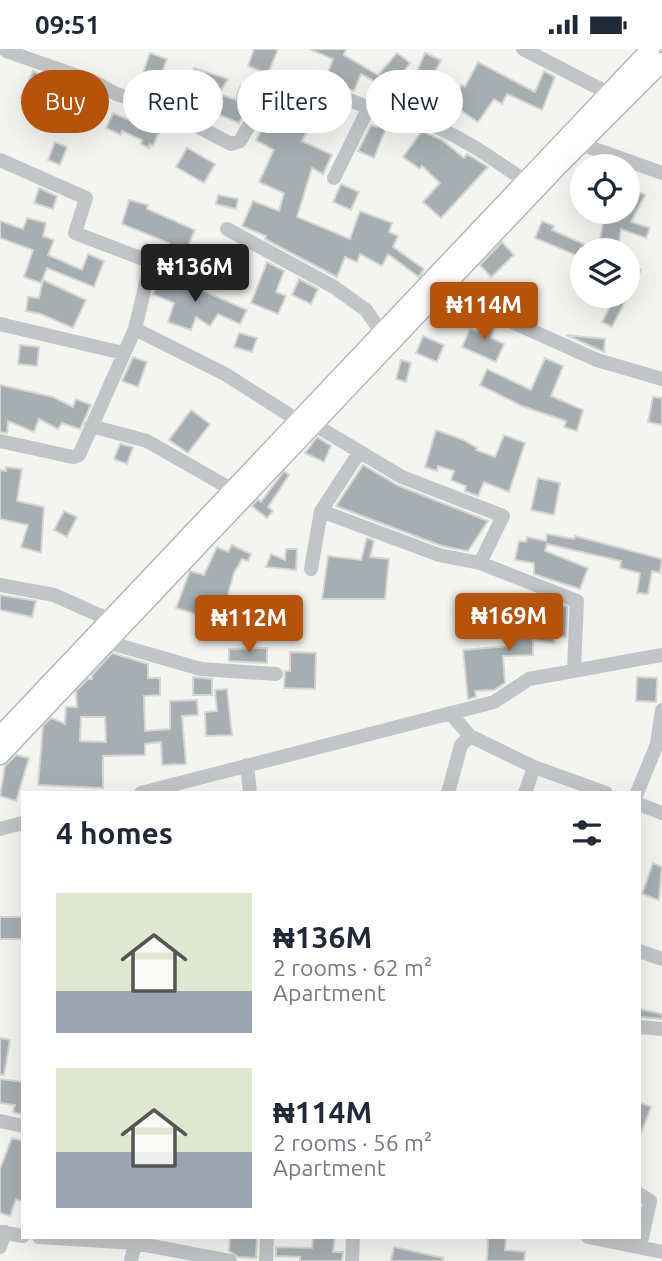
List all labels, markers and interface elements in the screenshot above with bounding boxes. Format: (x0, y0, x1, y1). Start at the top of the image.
text: 09:51 (35, 10, 100, 39)
chip: Buy (21, 70, 109, 133)
chip: Rent (123, 70, 223, 133)
chip: Filters (237, 70, 352, 133)
chip: New (366, 70, 463, 133)
map controls (570, 154, 640, 308)
button: locate (570, 154, 640, 224)
button: layers (570, 238, 640, 308)
pin: ₦136M (146, 245, 244, 304)
text: ₦136M (157, 254, 233, 279)
pin: ₦114M (435, 282, 533, 342)
text: ₦114M (446, 292, 522, 317)
pin: ₦169M (460, 593, 558, 653)
pin: ₦112M (200, 595, 298, 655)
text: ₦169M (471, 603, 547, 628)
text: ₦112M (211, 605, 287, 630)
icon: filters (568, 814, 606, 852)
text: 4 homes (56, 816, 173, 850)
text: ₦136M (273, 920, 372, 954)
icon: home (112, 921, 196, 1005)
text: 2 rooms · 62 m² (273, 955, 432, 980)
text: Apartment (273, 980, 386, 1005)
text: ₦114M (273, 1095, 372, 1129)
icon: home (112, 1096, 196, 1180)
text: 2 rooms · 56 m² (273, 1130, 432, 1155)
text: Apartment (273, 1155, 386, 1180)

